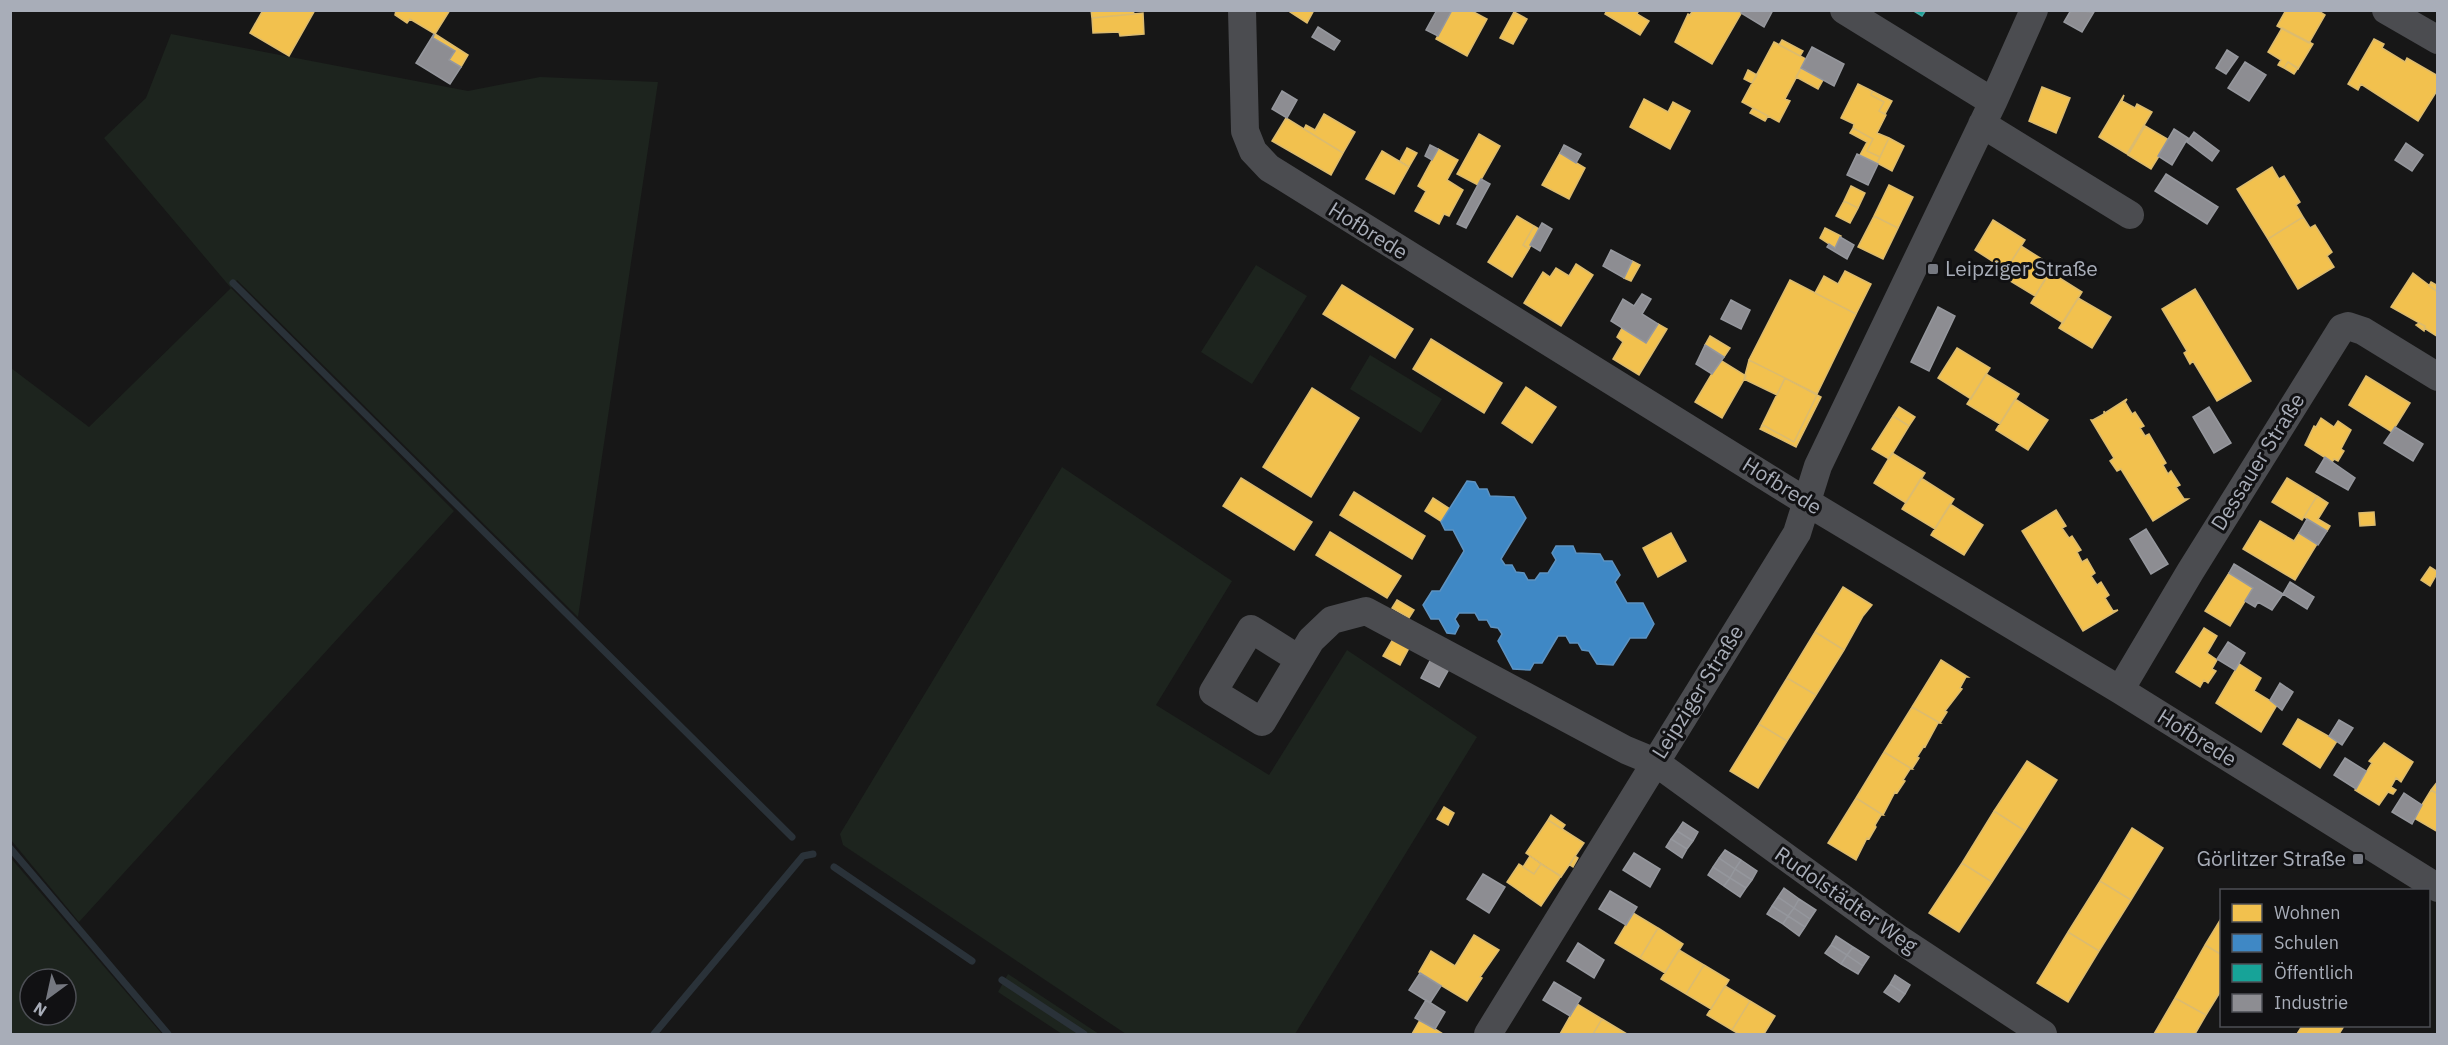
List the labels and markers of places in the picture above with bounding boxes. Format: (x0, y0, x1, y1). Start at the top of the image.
place label: Leipziger Straße (1945, 254, 2098, 282)
marker: Leipziger Straße (1926, 262, 1940, 276)
place label: Görlitzer Straße (2197, 844, 2346, 872)
marker: Görlitzer Straße (2351, 852, 2365, 866)

